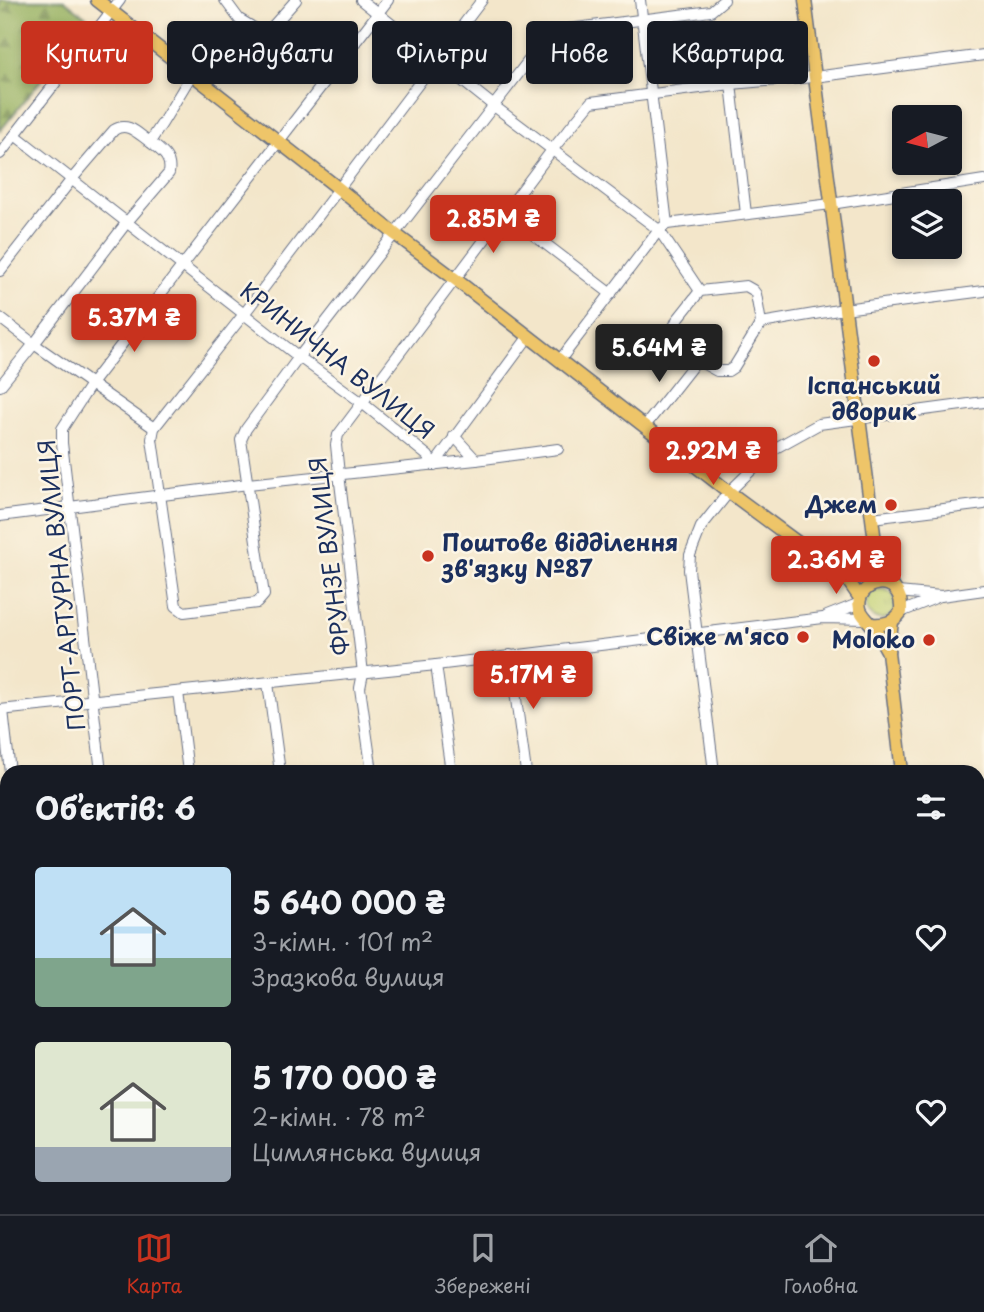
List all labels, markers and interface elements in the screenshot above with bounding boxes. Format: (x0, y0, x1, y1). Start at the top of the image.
chip: Купити (21, 21, 153, 84)
chip: Орендувати (167, 21, 358, 84)
chip: Фільтри (372, 21, 512, 84)
chip: Нове (526, 21, 633, 84)
chip: Квартира (647, 21, 808, 84)
north arrow (892, 105, 962, 175)
map controls (892, 105, 962, 259)
button: layers (892, 189, 962, 259)
pin: 2.85M ₴ (428, 196, 558, 255)
text: 2.85M ₴ (446, 200, 540, 235)
street label: КРИНИЧНА ВУЛИЦЯ (233, 273, 443, 447)
pin: 5.37M ₴ (69, 294, 199, 354)
text: 5.37M ₴ (87, 299, 181, 334)
pin: 5.64M ₴ (594, 324, 724, 384)
text: 5.64M ₴ (611, 329, 707, 364)
marker: Іспанський дворик (866, 353, 882, 369)
place label: Іспанський дворик (807, 367, 941, 428)
pin: 2.92M ₴ (648, 428, 778, 487)
text: 2.92M ₴ (665, 432, 761, 467)
street label: ПОРТ-АРТУРНА ВУЛИЦЯ (28, 438, 93, 733)
street label: ФРУНЗЕ ВУЛИЦЯ (299, 455, 358, 657)
place label: Джем (804, 486, 877, 521)
marker: Джем (883, 497, 899, 513)
place label: Поштове відділення зв'язку №87 (441, 524, 678, 585)
pin: 2.36M ₴ (771, 536, 901, 596)
text: 2.36M ₴ (787, 541, 885, 576)
marker: Поштове відділення зв'язку №87 (420, 548, 436, 564)
place label: Свіже м'ясо (646, 618, 789, 653)
place label: Moloko (832, 621, 915, 656)
marker: Свіже м'ясо (795, 629, 811, 645)
marker: Moloko (921, 632, 937, 648)
pin: 5.17M ₴ (468, 652, 598, 711)
text: 5.17M ₴ (490, 656, 576, 691)
text: Об’єктів: 6 (35, 785, 196, 830)
icon: filters (912, 788, 950, 826)
text: 5 640 000 ₴ (252, 879, 446, 924)
icon: home (91, 895, 175, 979)
icon: heart (912, 918, 950, 956)
text: 3-кімн. · 101 m² (252, 924, 433, 959)
text: Зразкова вулиця (252, 959, 445, 994)
text: 5 170 000 ₴ (252, 1054, 436, 1099)
icon: home (91, 1070, 175, 1154)
icon: heart (912, 1093, 950, 1131)
text: 2-кімн. · 78 m² (252, 1099, 426, 1134)
text: Цимлянська вулиця (252, 1134, 481, 1169)
tab: Карта (126, 1229, 182, 1299)
tab: Збережені (435, 1229, 531, 1299)
tab: Головна (784, 1229, 858, 1299)

